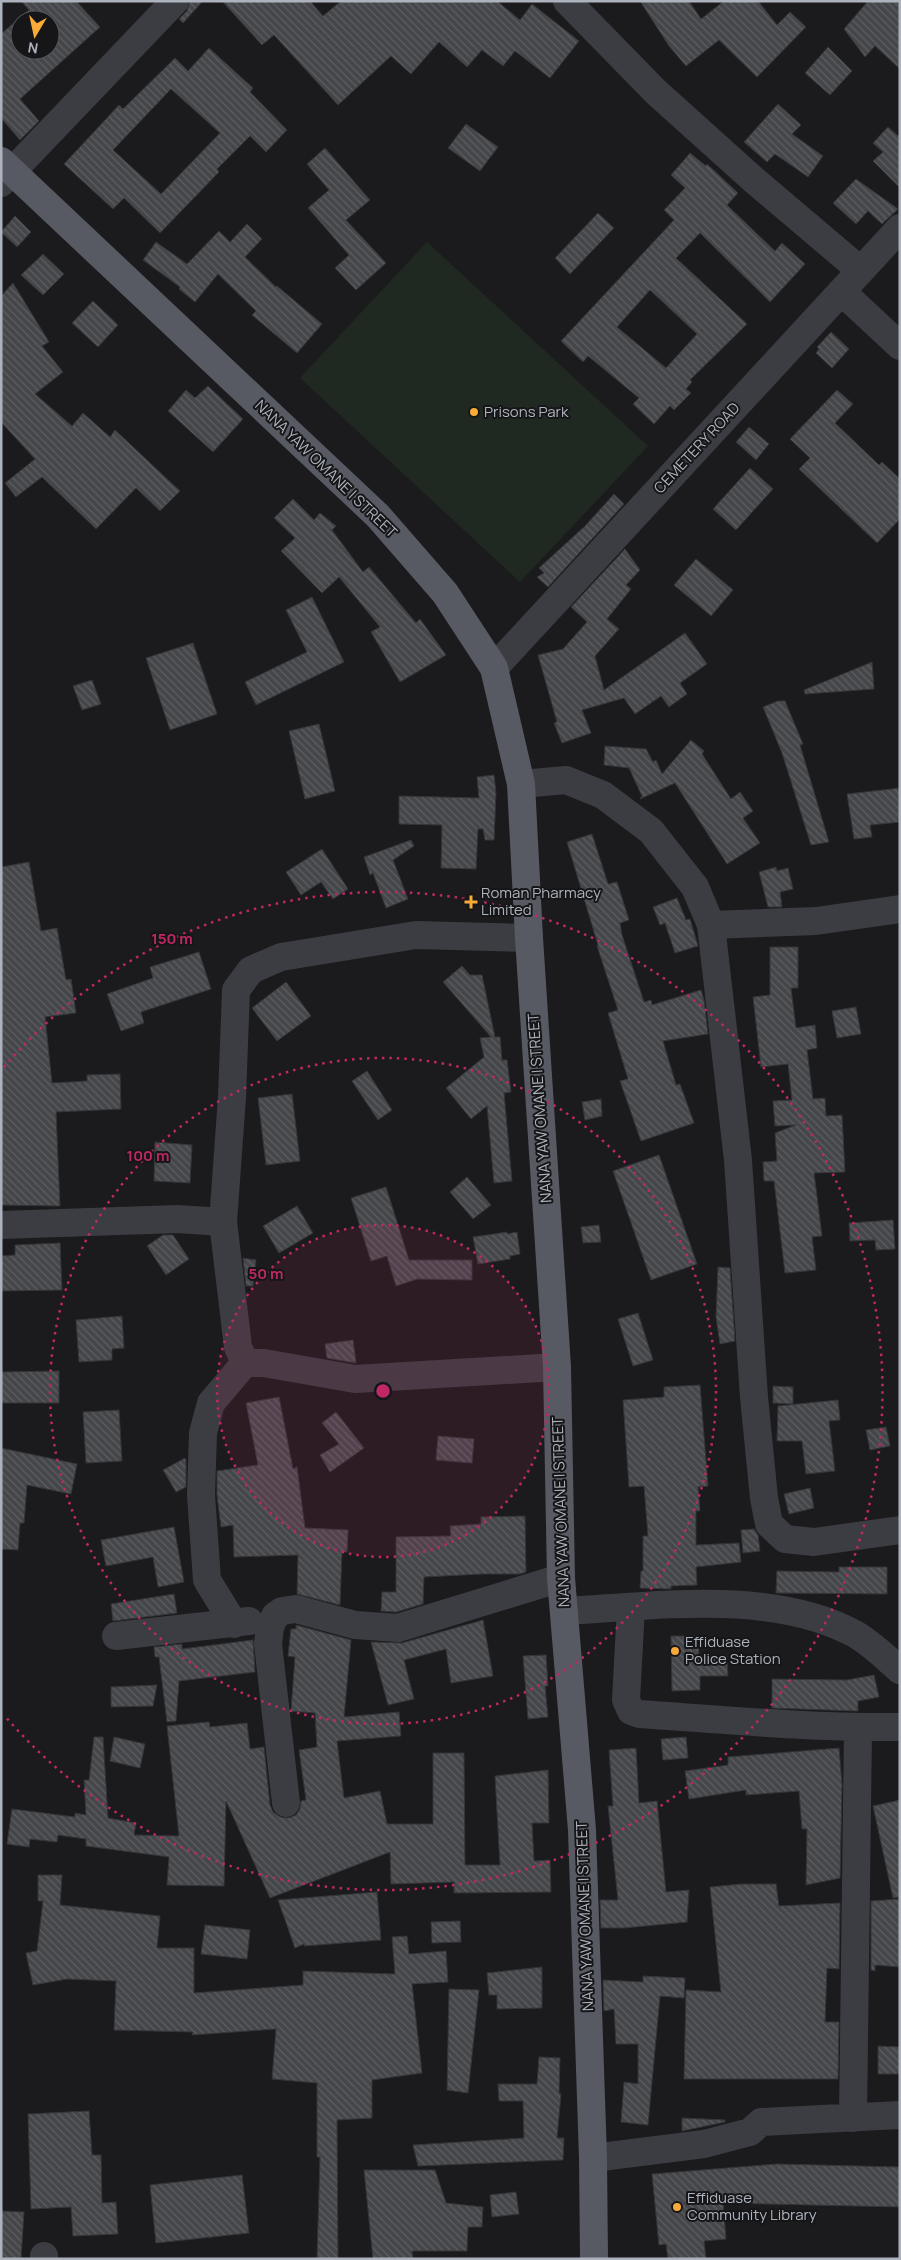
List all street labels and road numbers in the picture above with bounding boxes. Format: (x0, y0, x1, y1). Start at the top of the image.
street label: NANA YAW OMANE I STREET (251, 395, 402, 542)
street label: CEMETERY ROAD (649, 398, 744, 498)
street label: NANA YAW OMANE I STREET (522, 1012, 557, 1204)
street label: NANA YAW OMANE I STREET (547, 1417, 574, 1607)
street label: NANA YAW OMANE I STREET (571, 1821, 598, 2011)

